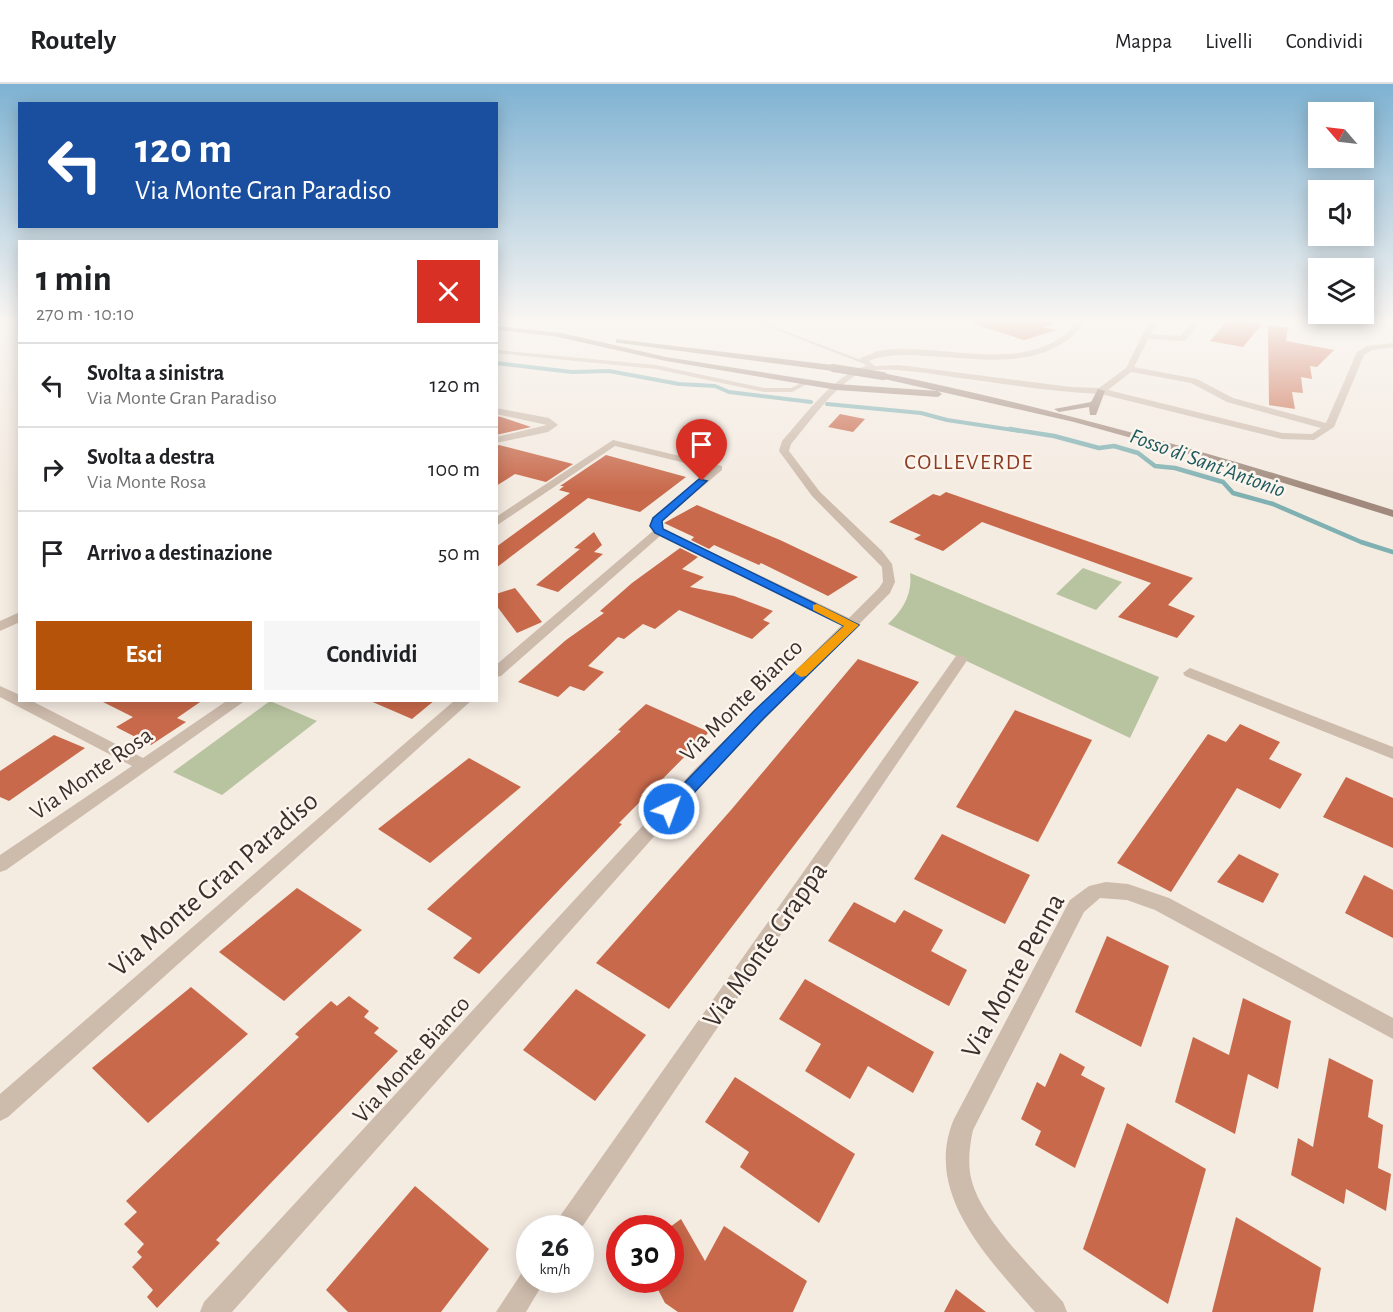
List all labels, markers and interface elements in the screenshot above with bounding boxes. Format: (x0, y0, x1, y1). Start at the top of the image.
text: Routely (30, 27, 116, 55)
text: Mappa (1115, 31, 1172, 52)
text: Livelli (1205, 31, 1253, 52)
text: Condividi (1286, 31, 1363, 52)
north arrow (1308, 102, 1374, 168)
map controls (1308, 102, 1374, 324)
icon: left (36, 126, 114, 204)
text: 120 m (135, 128, 232, 170)
text: Via Monte Gran Paradiso (135, 177, 391, 204)
button: sound (1308, 180, 1374, 246)
button: layers (1308, 258, 1374, 324)
button: close (417, 260, 480, 323)
text: 1 min (36, 261, 112, 297)
text: 270 m · 10:10 (36, 304, 134, 324)
text: Svolta a sinistra (87, 362, 224, 384)
icon: left (36, 369, 69, 402)
text: 120 m (430, 374, 480, 396)
text: Via Monte Gran Paradiso (87, 388, 277, 408)
pin (676, 419, 727, 481)
water label: Fosso di Sant'Antonio (1127, 425, 1288, 501)
icon: arrive (685, 428, 718, 461)
text: Svolta a destra (87, 446, 215, 468)
district label: COLLEVERDE (904, 451, 1034, 473)
icon: right (36, 453, 69, 486)
text: 100 m (428, 458, 480, 480)
text: Via Monte Rosa (87, 472, 206, 492)
icon: arrive (36, 537, 69, 570)
text: Arrivo a destinazione (87, 542, 272, 564)
text: 50 m (438, 542, 480, 564)
button: Esci (36, 621, 252, 690)
button: Condividi (264, 621, 480, 690)
street label: Via Monte Bianco (676, 635, 807, 766)
street label: Via Monte Rosa (26, 723, 157, 825)
position arrow (637, 777, 701, 841)
street label: Via Monte Gran Paradiso (105, 787, 324, 982)
street label: Via Monte Grappa (698, 857, 833, 1033)
street label: Via Monte Penna (957, 889, 1070, 1063)
street label: Via Monte Bianco (349, 991, 475, 1128)
speed limit sign: 30 (606, 1215, 684, 1293)
text: 26 (541, 1232, 569, 1262)
text: km/h (540, 1262, 570, 1277)

